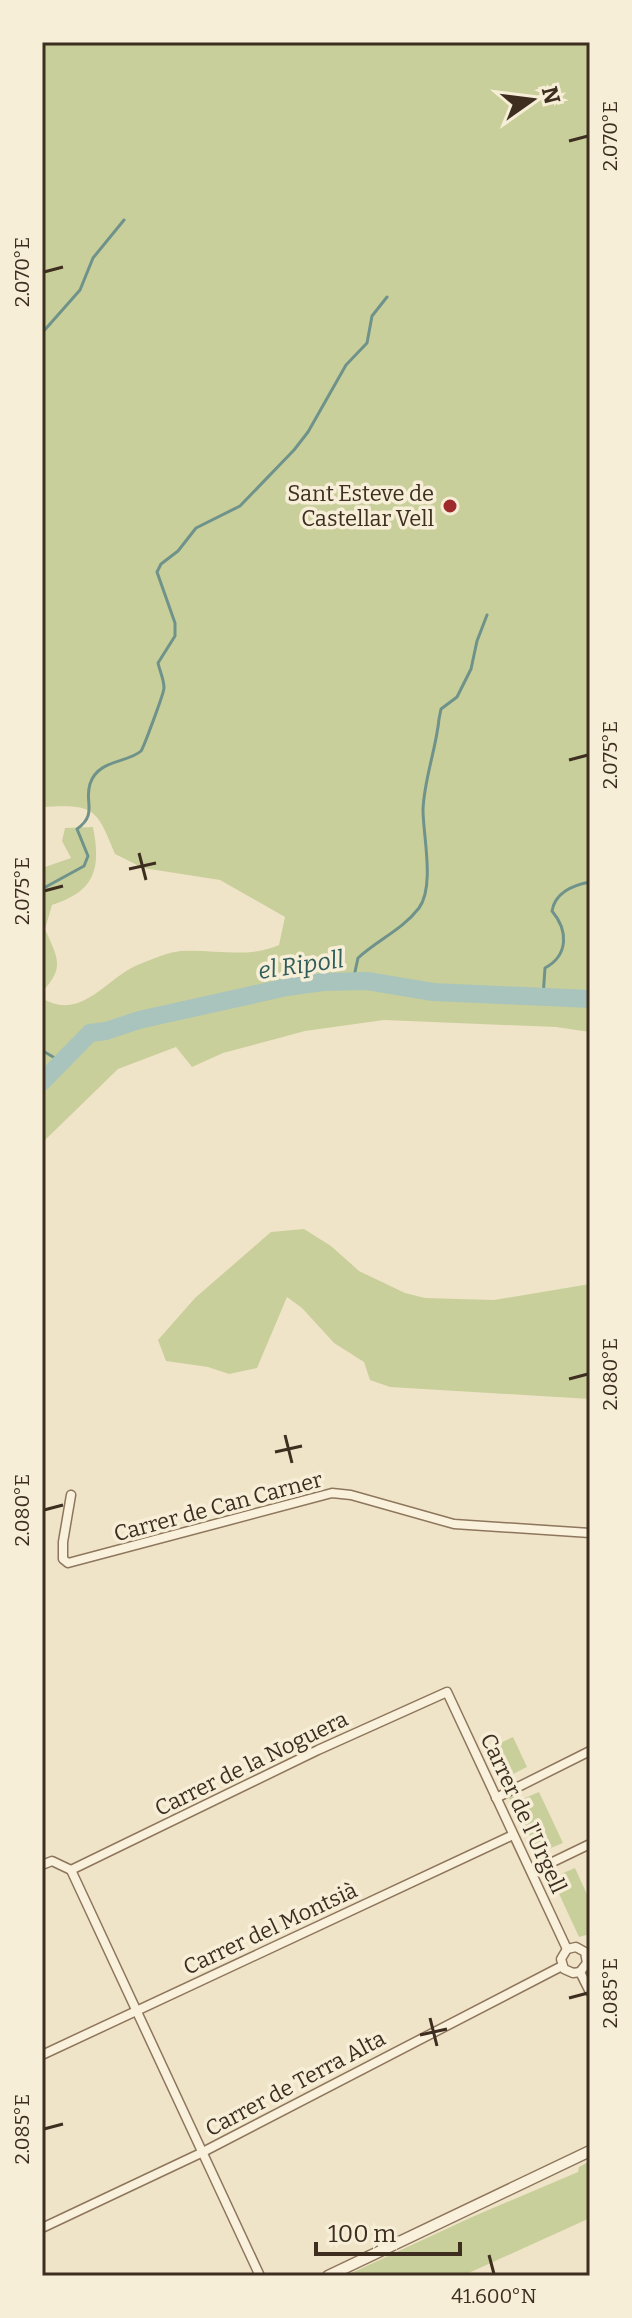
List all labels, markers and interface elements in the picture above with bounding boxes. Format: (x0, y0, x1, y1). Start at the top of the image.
north arrow (492, 60, 572, 140)
text: N (536, 84, 566, 107)
text: 2.070°E (598, 101, 622, 171)
text: 2.070°E (10, 237, 34, 307)
place label: Sant Esteve de Castellar Vell (287, 480, 434, 532)
marker: Sant Esteve de Castellar Vell (441, 497, 459, 515)
text: 2.075°E (598, 721, 622, 789)
text: 2.075°E (10, 857, 34, 925)
water label: el Ripoll (257, 945, 345, 985)
text: 2.080°E (598, 1338, 622, 1410)
street label: Carrer de Can Carner (111, 1466, 326, 1547)
text: 2.080°E (10, 1474, 34, 1546)
street label: Carrer de la Noguera (150, 1705, 352, 1822)
street label: Carrer de l'Urgell (475, 1729, 572, 1898)
street label: Carrer del Montsià (179, 1876, 361, 1981)
text: 2.085°E (598, 1958, 622, 2028)
street label: Carrer de Terra Alta (201, 2025, 390, 2142)
text: 2.085°E (10, 2094, 34, 2164)
scale bar (316, 2206, 460, 2256)
text: 100 m (328, 2220, 396, 2248)
text: 41.600°N (451, 2284, 537, 2308)

